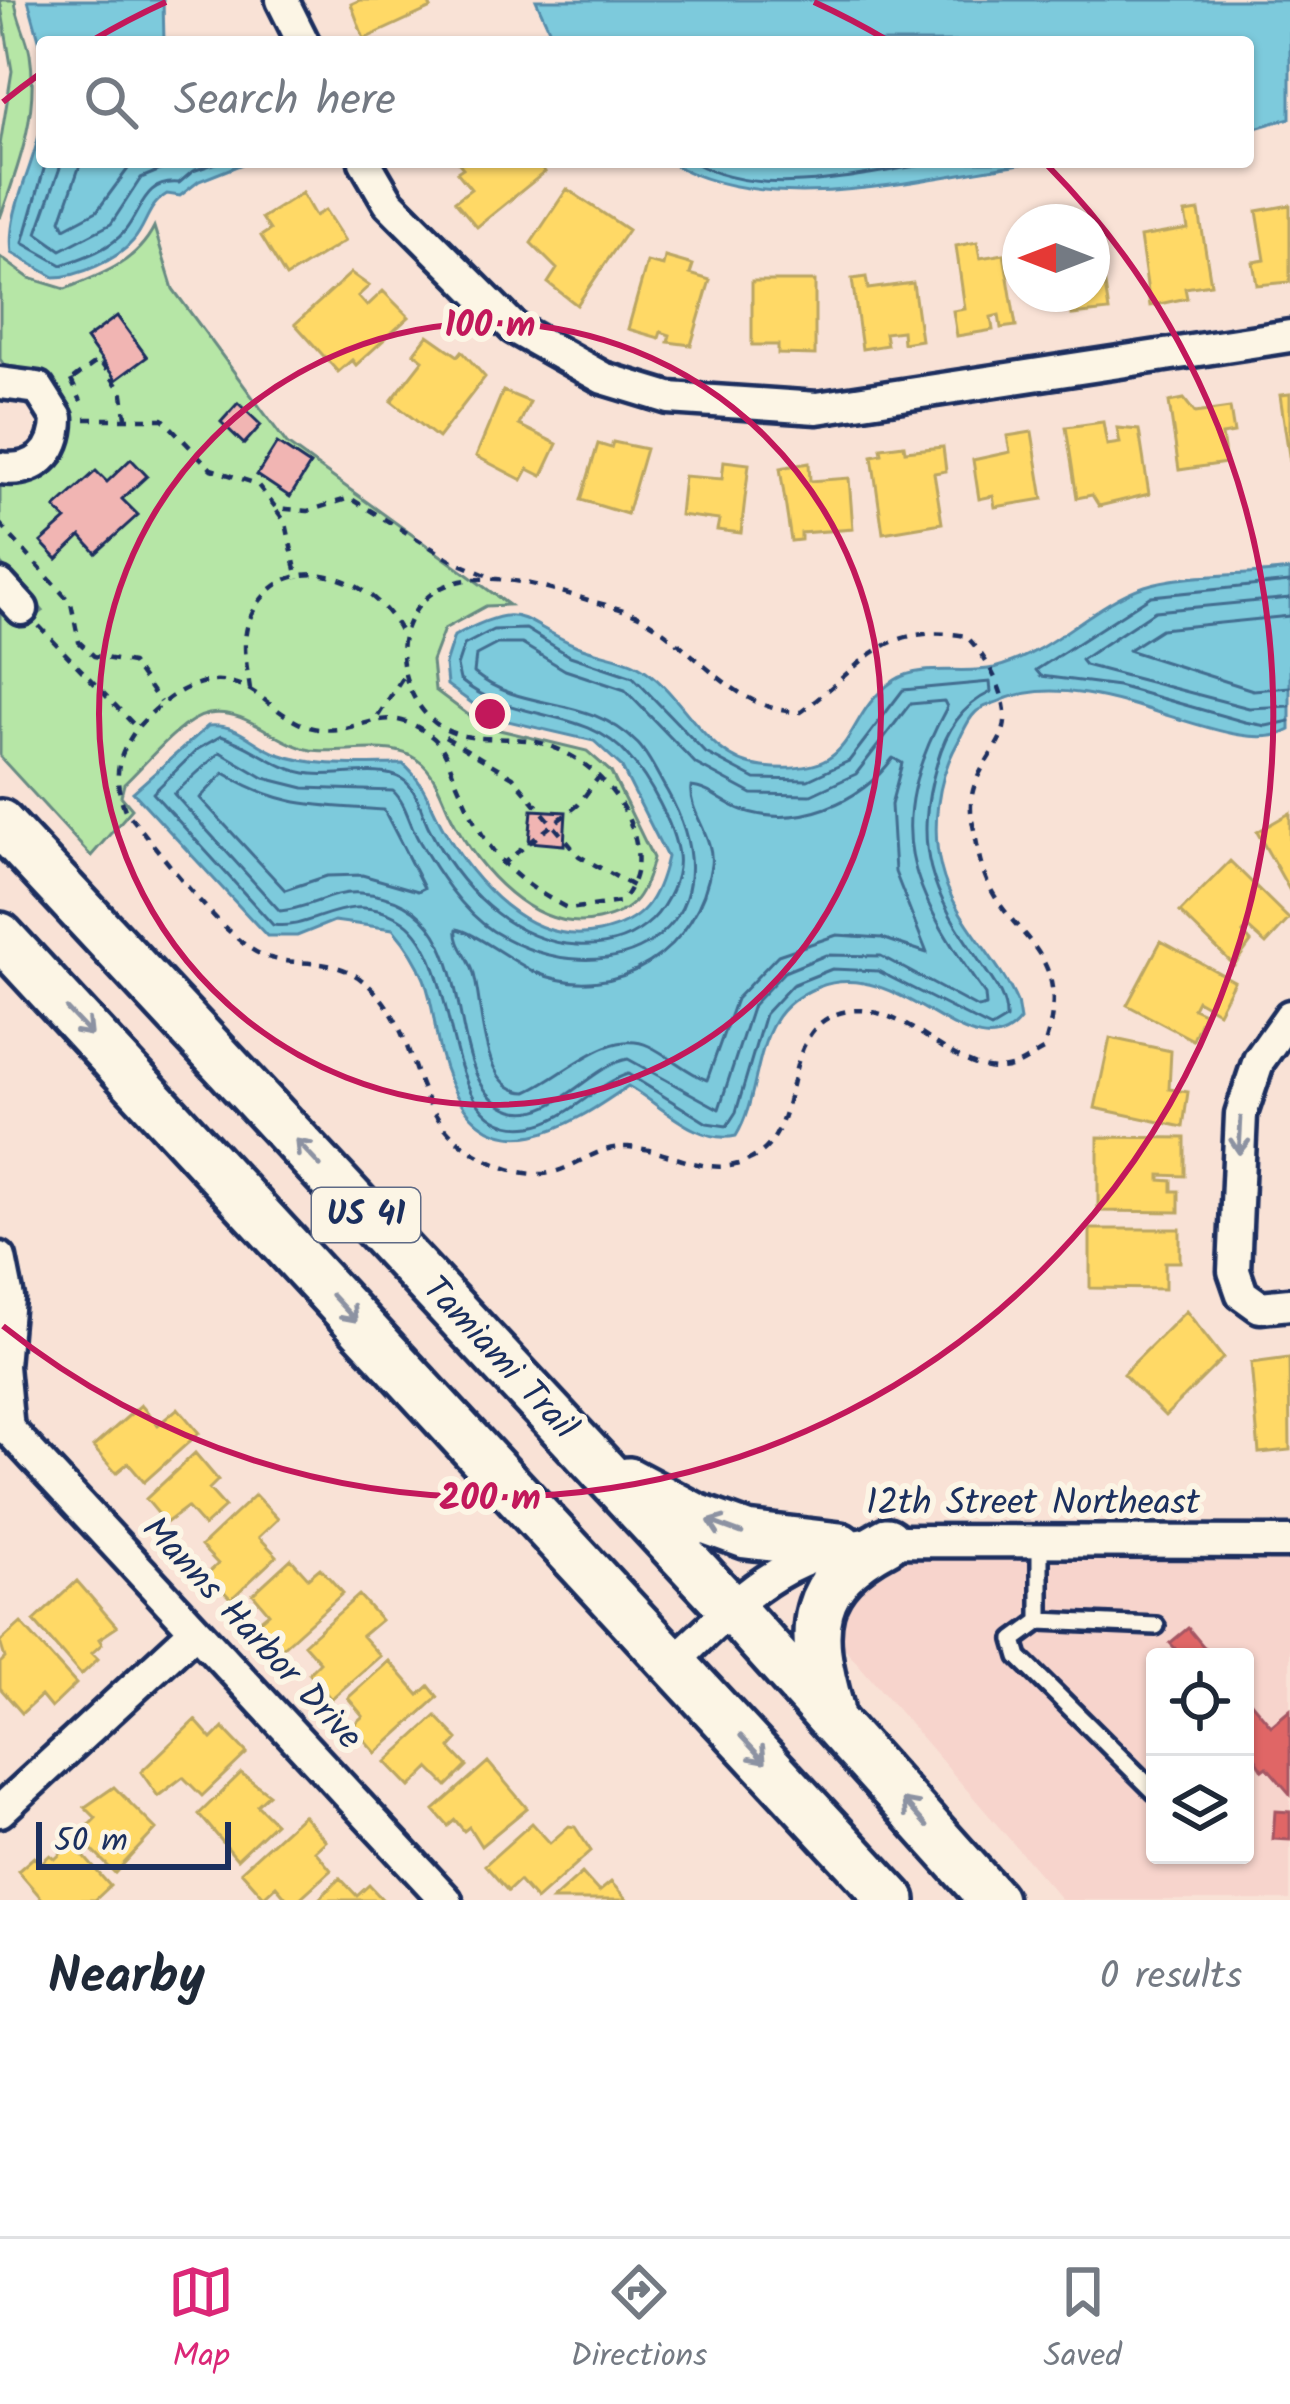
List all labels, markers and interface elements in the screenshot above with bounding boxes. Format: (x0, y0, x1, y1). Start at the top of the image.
search box (36, 36, 1254, 168)
text: Search here (174, 66, 396, 138)
icon: search (78, 69, 144, 135)
north arrow (1002, 204, 1110, 312)
text: 100 m (444, 298, 536, 355)
centre of rings (469, 693, 511, 735)
one-way arrow (65, 1007, 93, 1037)
one-way arrow (1228, 1116, 1251, 1155)
one-way arrow (295, 1139, 322, 1169)
road number: US 41 (312, 1188, 420, 1242)
street label: Tamiami Trail (407, 1264, 591, 1454)
one-way arrow (330, 1293, 358, 1323)
text: 200 m (439, 1471, 541, 1528)
street label: 12th Street Northeast (866, 1476, 1201, 1533)
street label: Manns Harbor Drive (127, 1504, 375, 1764)
one-way arrow (708, 1515, 745, 1536)
map controls (1146, 1648, 1254, 1864)
button: locate (1146, 1648, 1254, 1756)
one-way arrow (738, 1734, 766, 1764)
button: layers (1146, 1756, 1254, 1864)
one-way arrow (902, 1798, 929, 1828)
scale bar (36, 1816, 231, 1869)
text: 50 m (54, 1816, 128, 1869)
text: Nearby (48, 1938, 205, 2019)
text: 0 results (1100, 1947, 1242, 2009)
tab: Map (168, 2259, 234, 2384)
tab: Directions (570, 2259, 707, 2384)
tab: Saved (1044, 2259, 1122, 2384)

